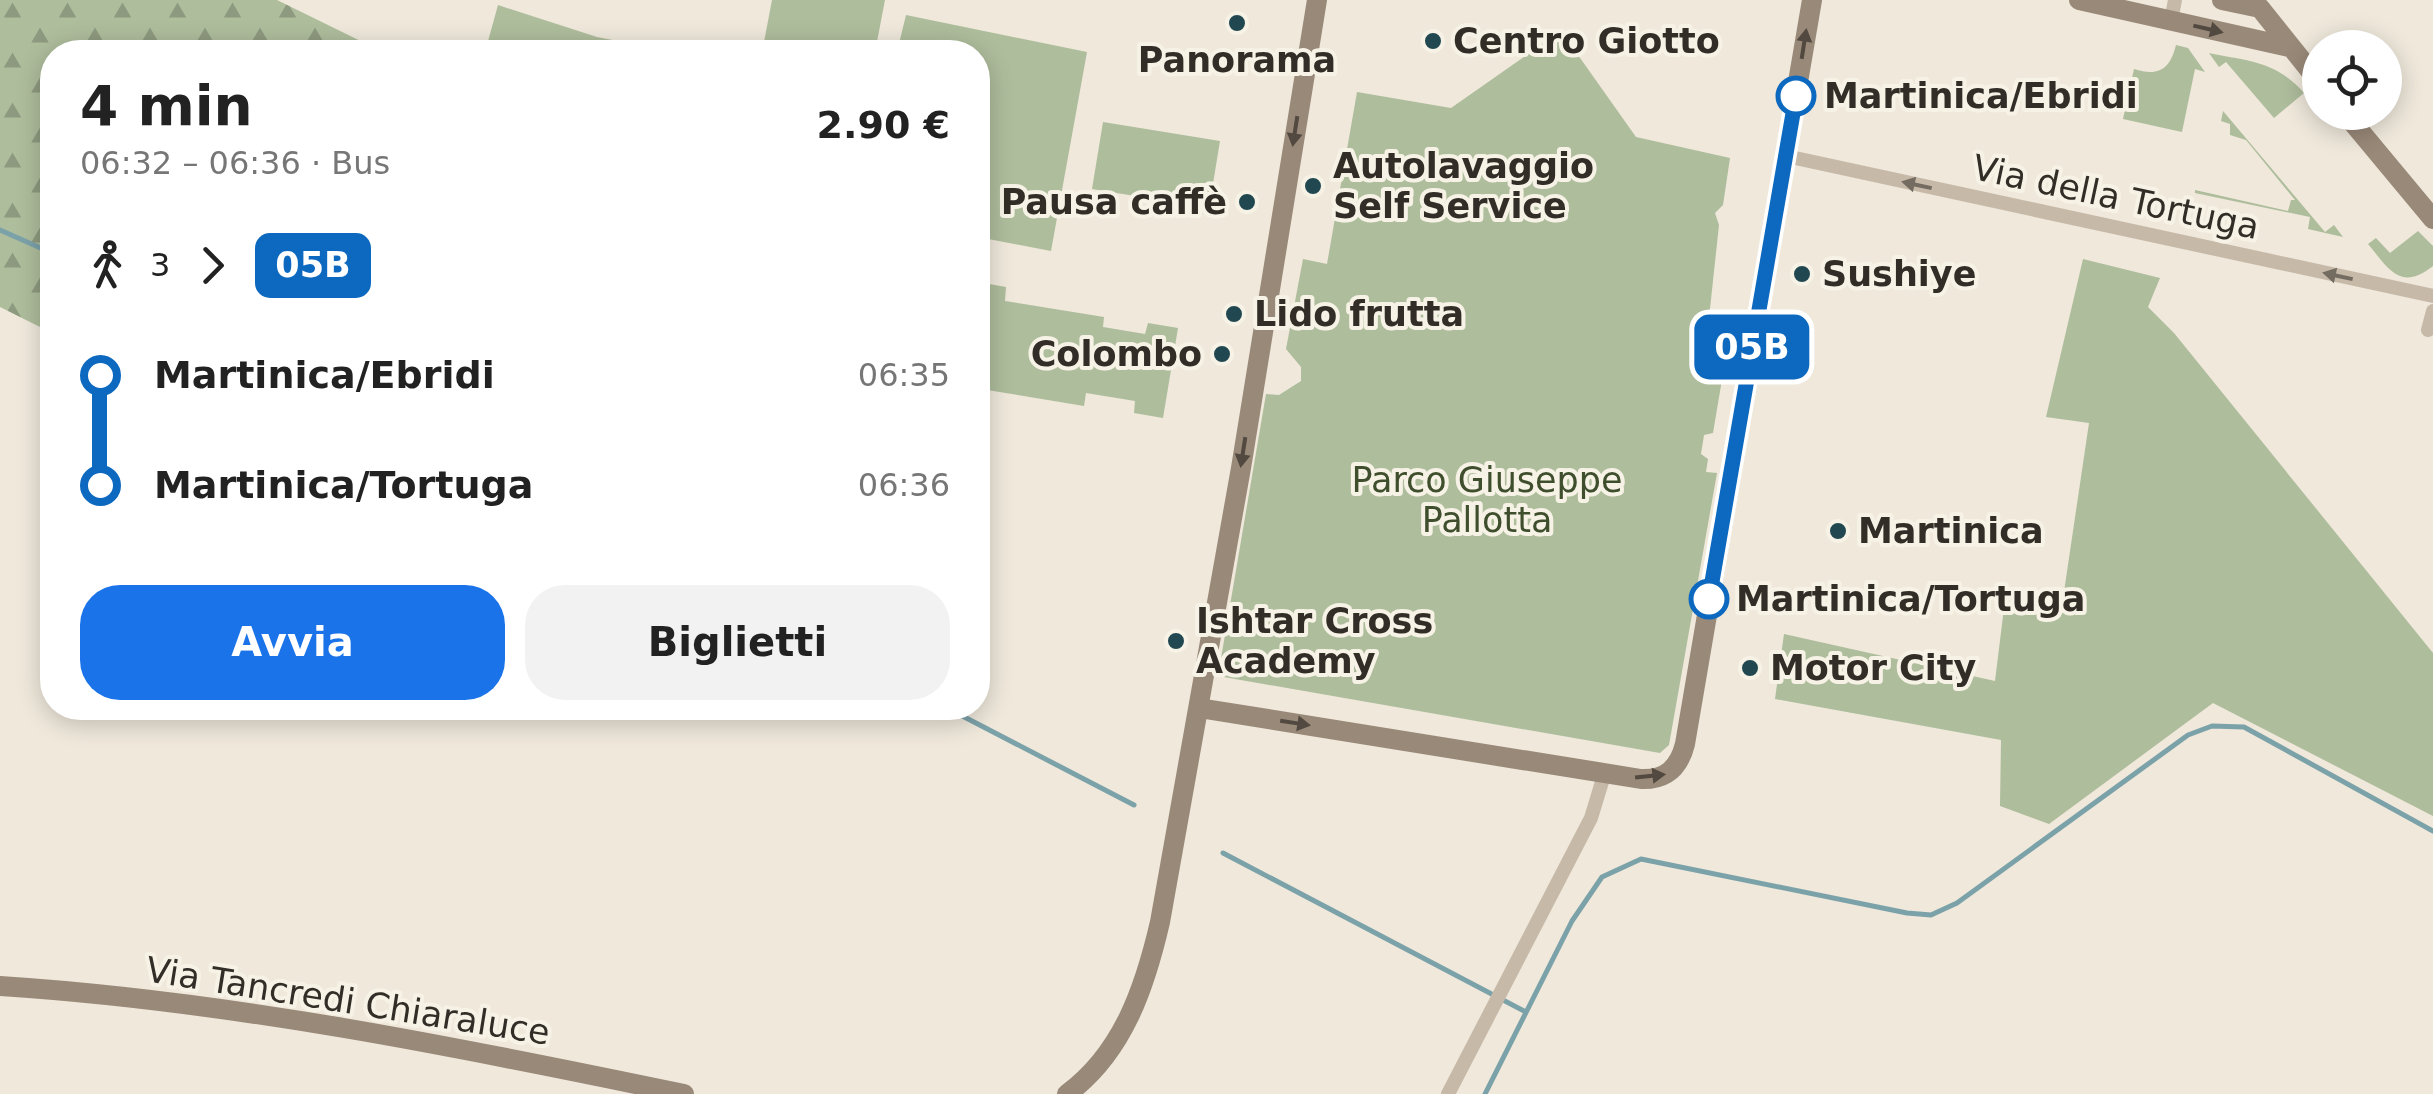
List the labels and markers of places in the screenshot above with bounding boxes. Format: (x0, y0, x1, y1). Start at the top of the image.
marker: Panorama (1226, 12, 1248, 34)
place label: Centro Giotto (1453, 21, 1720, 61)
marker: Centro Giotto (1422, 30, 1444, 52)
place label: Panorama (1138, 40, 1336, 80)
place label: Martinica/Ebridi (1824, 76, 2138, 116)
marker: Martinica/Ebridi (1777, 77, 1815, 115)
place label: Autolavaggio Self Service (1333, 146, 1594, 226)
marker: Autolavaggio Self Service (1302, 175, 1324, 197)
place label: Pausa caffè (1001, 182, 1227, 222)
marker: Pausa caffè (1236, 191, 1258, 213)
place label: Sushiye (1822, 254, 1976, 294)
marker: Sushiye (1791, 263, 1813, 285)
place label: Lido frutta (1254, 294, 1464, 334)
marker: Lido frutta (1223, 303, 1245, 325)
place label: Colombo (1031, 334, 1202, 374)
marker: Colombo (1211, 343, 1233, 365)
place label: Martinica (1858, 511, 2044, 551)
marker: Martinica (1827, 520, 1849, 542)
place label: Martinica/Tortuga (1736, 579, 2085, 619)
marker: Martinica/Tortuga (1690, 580, 1728, 618)
place label: Ishtar Cross Academy (1196, 601, 1433, 681)
marker: Ishtar Cross Academy (1165, 630, 1187, 652)
place label: Motor City (1770, 648, 1977, 688)
marker: Motor City (1739, 657, 1761, 679)

